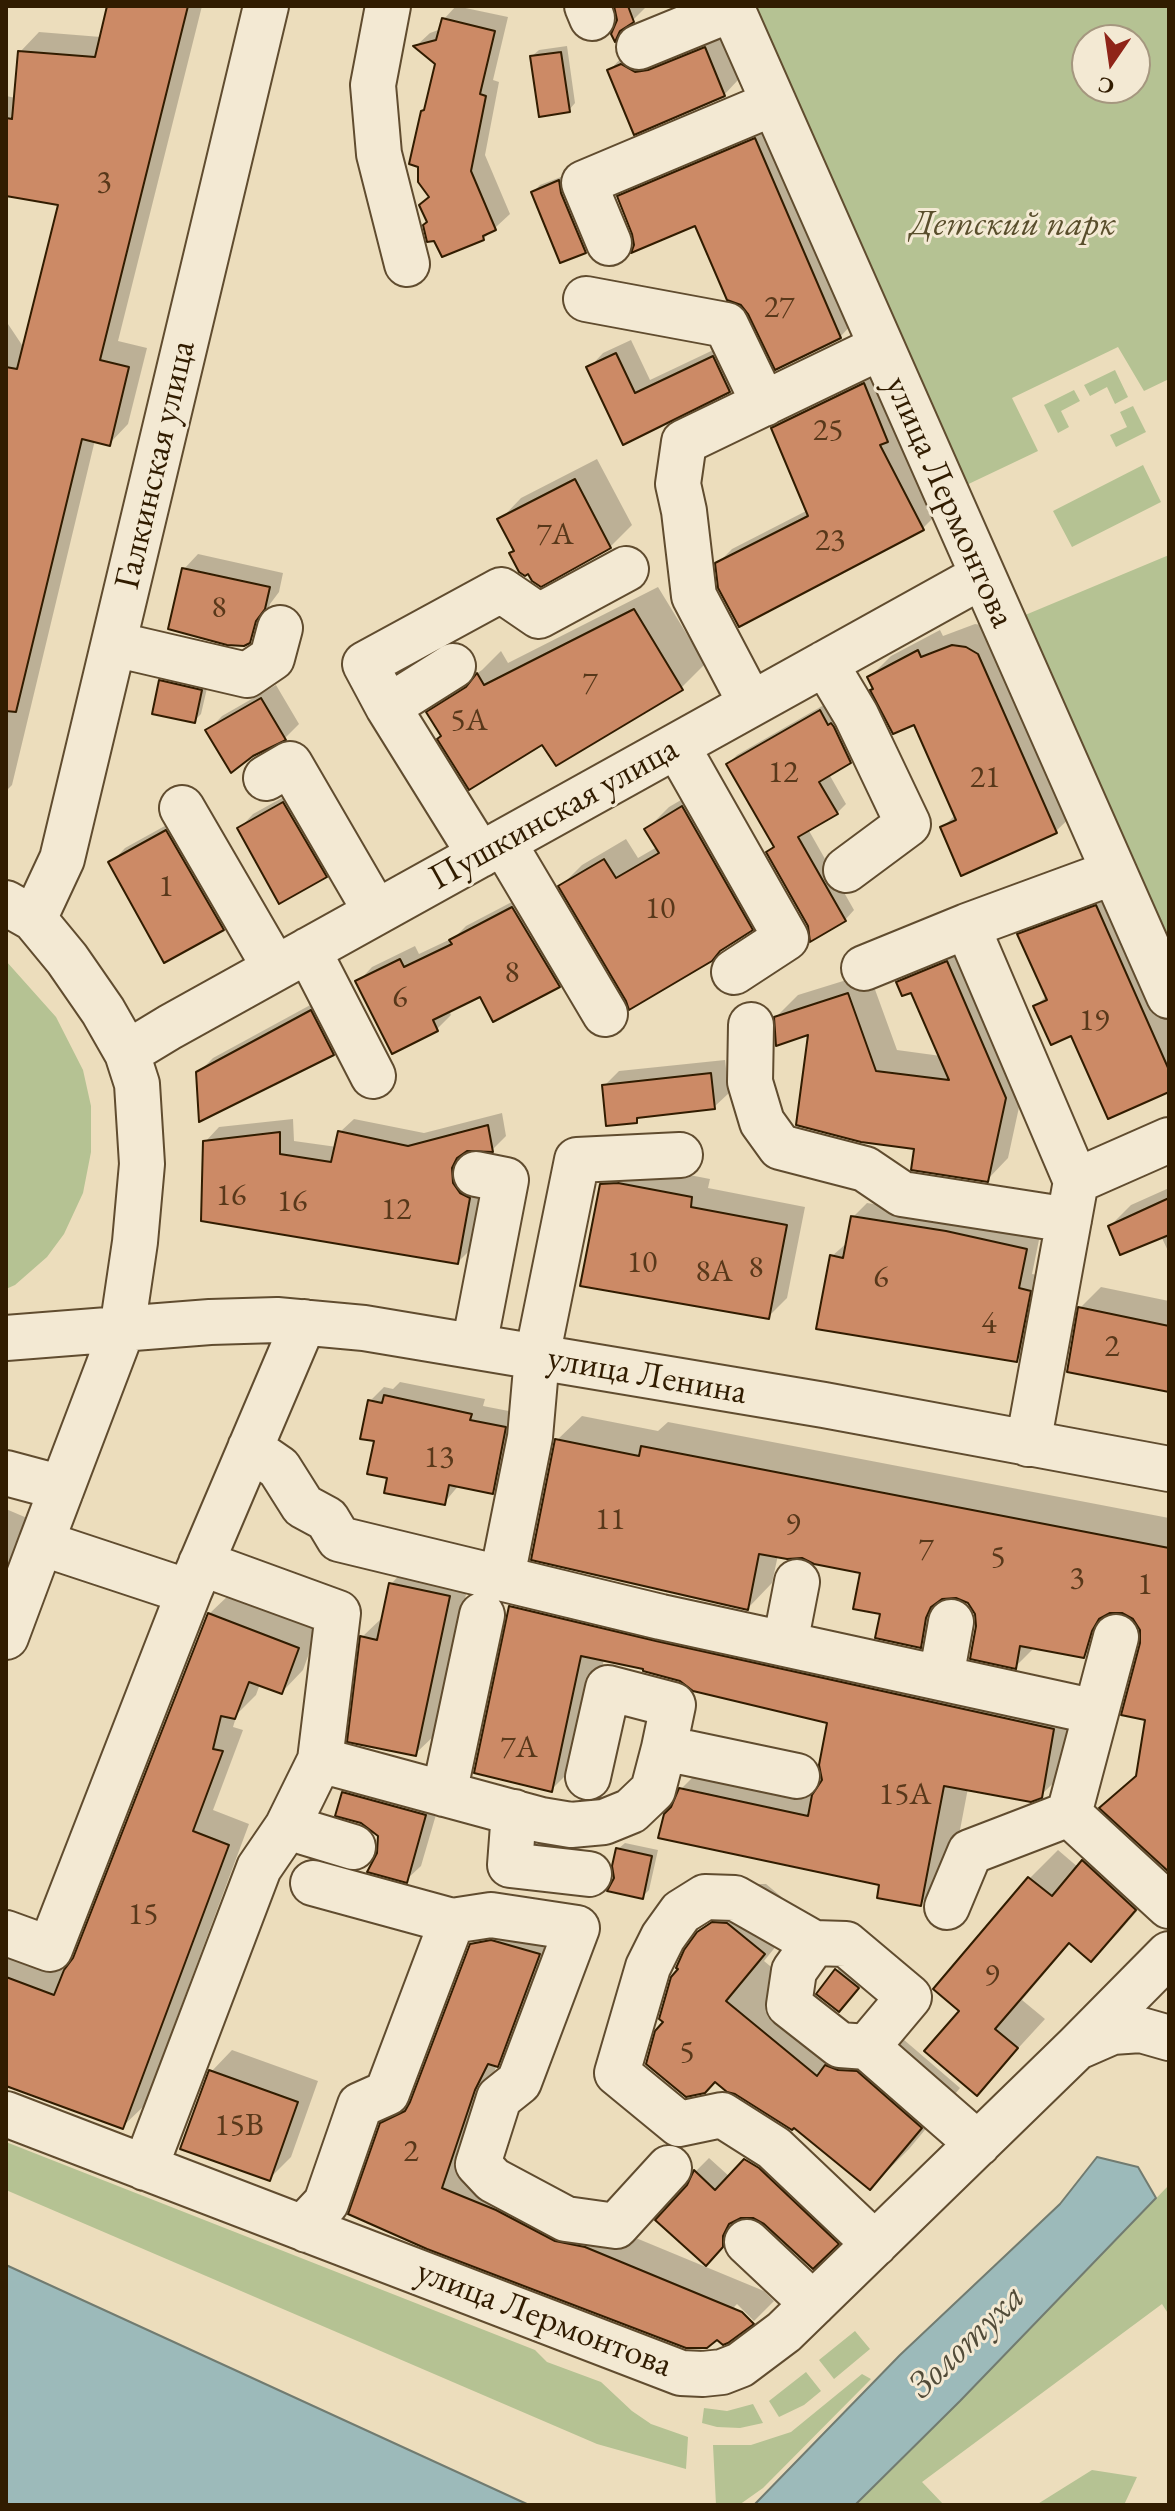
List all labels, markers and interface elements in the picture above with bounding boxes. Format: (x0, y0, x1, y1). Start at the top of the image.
north arrow (1071, 24, 1151, 104)
text: С (1095, 70, 1117, 102)
house number: 3 (96, 164, 112, 202)
park label: Детский парк (910, 203, 1116, 247)
house number: 27 (764, 289, 794, 327)
street label: Галкинская улица (106, 336, 206, 594)
street label: улица Лермонтова (874, 370, 1024, 634)
house number: 25 (813, 412, 843, 450)
house number: 7А (536, 516, 574, 554)
house number: 23 (815, 522, 845, 560)
house number: 8 (211, 589, 227, 627)
house number: 7 (582, 665, 598, 703)
house number: 5А (450, 702, 488, 740)
street label: Пушкинская улица (422, 728, 686, 900)
house number: 12 (768, 754, 798, 792)
house number: 21 (970, 759, 1000, 797)
house number: 1 (158, 868, 174, 906)
house number: 10 (645, 890, 675, 928)
house number: 8 (504, 954, 520, 992)
house number: 6 (392, 979, 408, 1017)
house number: 19 (1079, 1002, 1109, 1040)
house number: 16 (216, 1177, 246, 1215)
house number: 16 (277, 1183, 307, 1221)
house number: 12 (381, 1191, 411, 1229)
house number: 10 (627, 1244, 657, 1282)
house number: 8 (748, 1249, 764, 1287)
house number: 8А (695, 1253, 733, 1291)
house number: 6 (873, 1259, 889, 1297)
house number: 4 (981, 1305, 997, 1343)
house number: 2 (1104, 1328, 1120, 1366)
street label: улица Ленина (544, 1337, 750, 1415)
house number: 13 (424, 1439, 454, 1477)
house number: 11 (595, 1501, 625, 1539)
house number: 9 (785, 1506, 801, 1544)
house number: 7 (918, 1531, 934, 1569)
house number: 5 (990, 1539, 1006, 1577)
house number: 3 (1069, 1560, 1085, 1598)
house number: 1 (1137, 1566, 1153, 1604)
house number: 7А (500, 1729, 538, 1767)
house number: 15А (879, 1776, 931, 1814)
house number: 15 (128, 1896, 158, 1934)
house number: 9 (984, 1957, 1000, 1995)
house number: 5 (679, 2034, 695, 2072)
house number: 15В (214, 2107, 264, 2145)
house number: 2 (403, 2133, 419, 2171)
street label: улица Лермонтова (410, 2250, 678, 2388)
water label: Золотуха (899, 2275, 1035, 2409)

